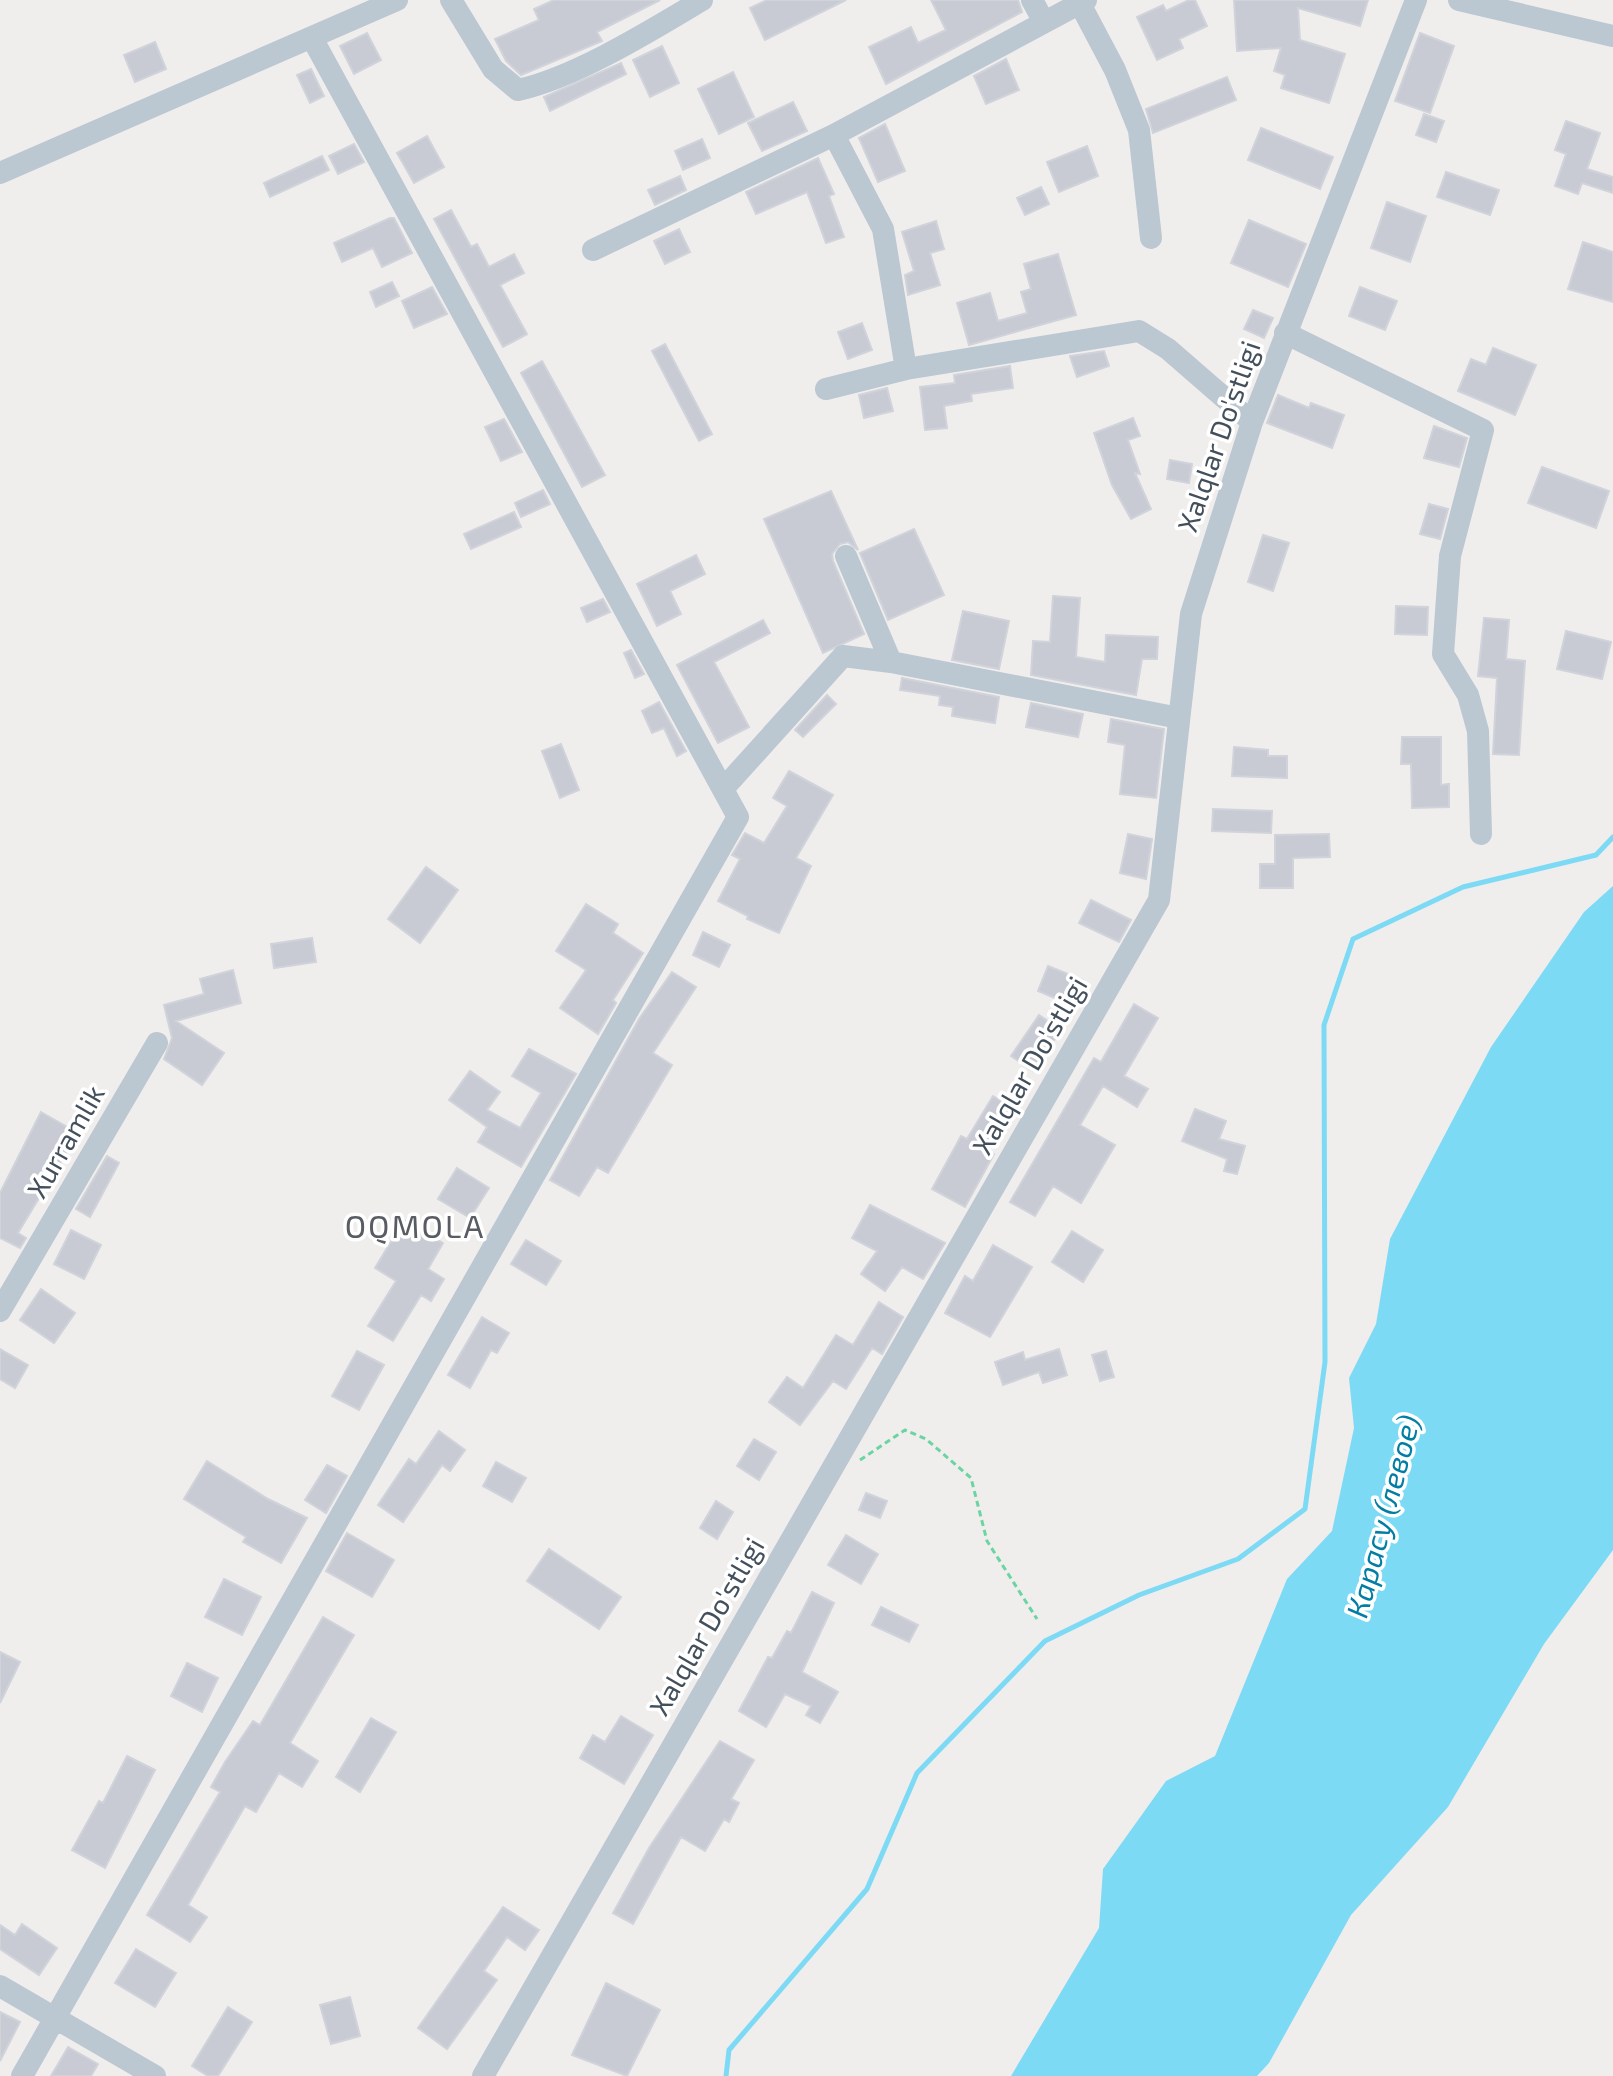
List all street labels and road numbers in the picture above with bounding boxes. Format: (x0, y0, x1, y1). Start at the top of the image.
street label: Xalqlar Do'stligi (1169, 336, 1267, 536)
street label: Xalqlar Do'stligi (964, 970, 1094, 1160)
street label: Xurramlik (19, 1078, 111, 1204)
street label: Xalqlar Do'stligi (641, 1531, 771, 1721)

